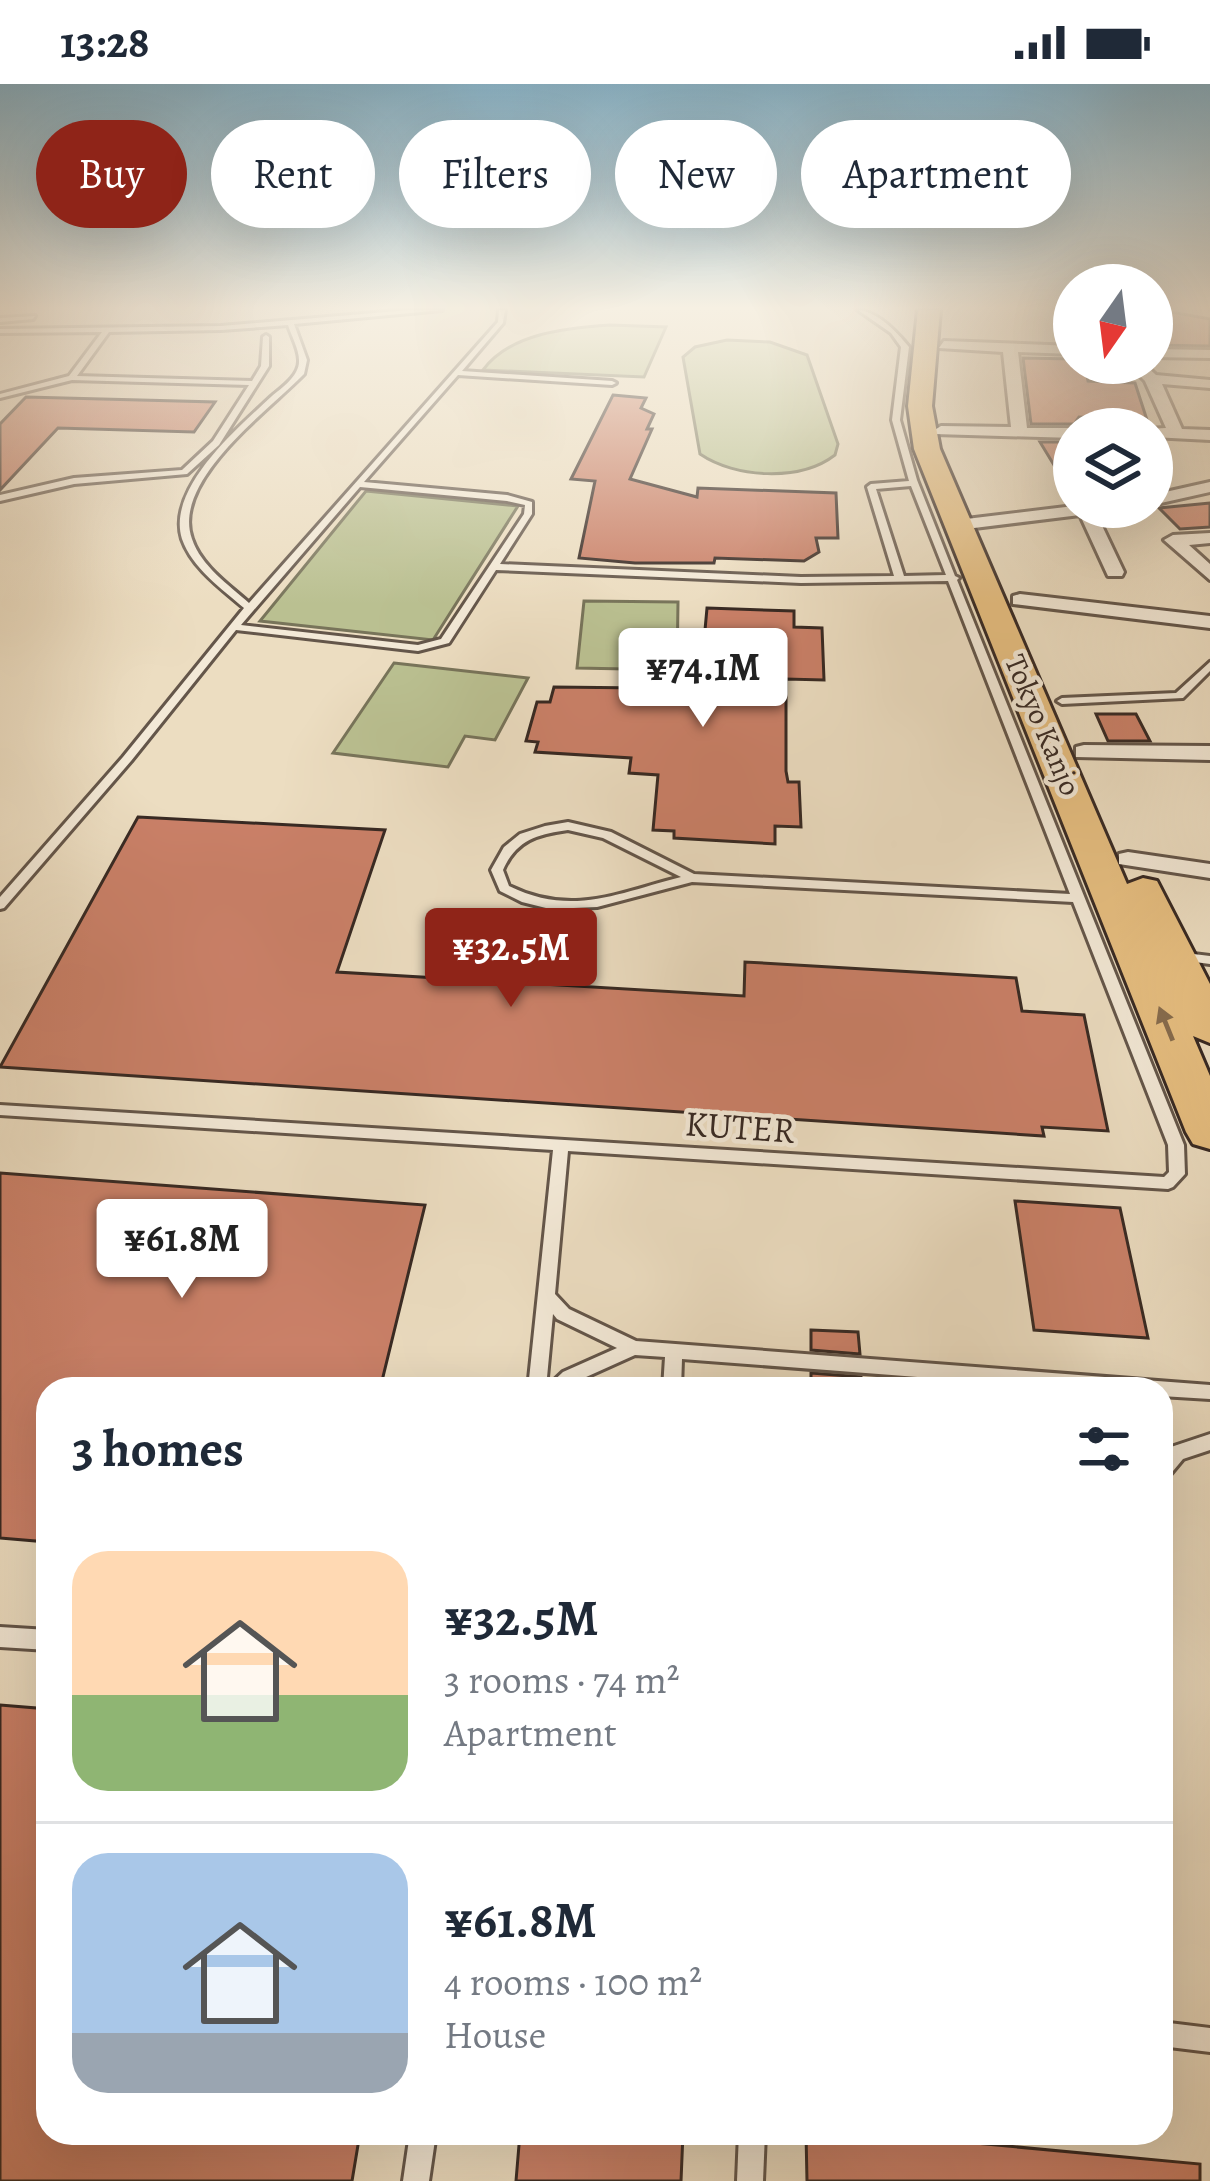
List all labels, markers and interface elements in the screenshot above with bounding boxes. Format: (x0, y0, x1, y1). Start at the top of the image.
text: 13:28 (60, 11, 150, 73)
chip: Buy (36, 120, 187, 228)
chip: Rent (211, 120, 375, 228)
chip: Filters (399, 120, 591, 228)
chip: New (615, 120, 777, 228)
chip: Apartment (801, 120, 1071, 228)
north arrow (1053, 264, 1173, 384)
map controls (1053, 264, 1173, 528)
button: layers (1053, 408, 1173, 528)
pin: ¥74.1M (605, 628, 801, 730)
text: ¥74.1M (646, 640, 760, 693)
street label: Tokyo Kanjo (995, 648, 1091, 802)
pin: ¥32.5M (413, 908, 609, 1010)
text: ¥32.5M (452, 920, 570, 973)
one-way arrow (1156, 1006, 1175, 1042)
street label: KUTER (683, 1098, 797, 1155)
pin: ¥61.8M (84, 1199, 280, 1301)
text: ¥61.8M (124, 1211, 240, 1264)
text: 3 homes (72, 1414, 244, 1484)
icon: filters (1071, 1416, 1137, 1482)
text: ¥32.5M (444, 1583, 599, 1653)
icon: home (168, 1599, 312, 1743)
text: 3 rooms · 74 m² (444, 1653, 680, 1706)
text: Apartment (444, 1706, 617, 1759)
text: ¥61.8M (444, 1885, 597, 1955)
icon: home (168, 1901, 312, 2045)
text: 4 rooms · 100 m² (444, 1955, 702, 2008)
text: House (444, 2008, 546, 2061)

